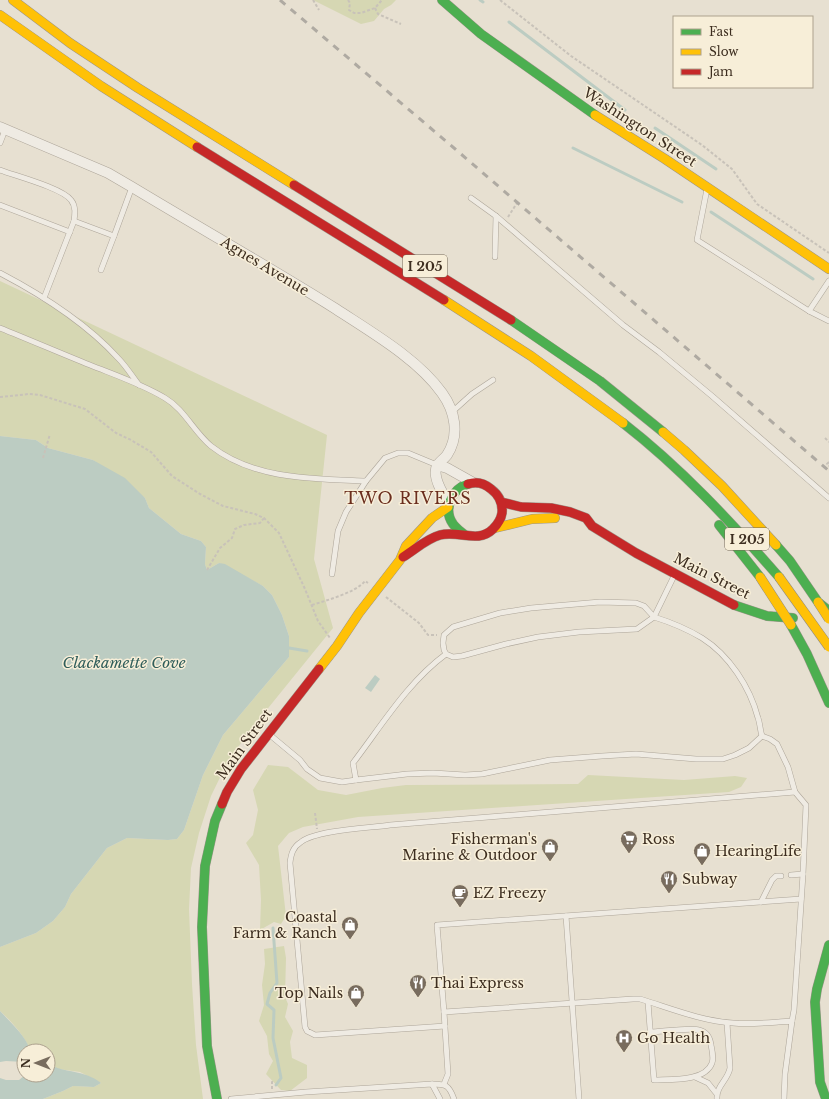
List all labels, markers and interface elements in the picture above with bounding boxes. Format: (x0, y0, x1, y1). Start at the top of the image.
legend (673, 16, 813, 88)
text: Fast (709, 24, 734, 39)
text: Slow (709, 44, 739, 59)
text: Jam (707, 64, 733, 79)
street label: Washington Street (579, 83, 701, 171)
street label: Agnes Avenue (217, 232, 312, 299)
road number: I 205 (403, 255, 447, 277)
district label: TWO RIVERS (344, 488, 472, 508)
road number: I 205 (725, 528, 769, 550)
street label: Main Street (671, 549, 754, 603)
water label: Clackamette Cove (62, 653, 186, 672)
street label: Main Street (212, 704, 276, 783)
supermarket icon: Ross (619, 829, 639, 854)
place label: Fisherman's Marine & Outdoor (402, 830, 537, 864)
place label: Ross (642, 830, 675, 848)
shop icon: Fisherman's Marine & Outdoor (540, 837, 560, 862)
shop icon: HearingLife (692, 841, 712, 866)
place label: HearingLife (715, 842, 801, 860)
restaurant icon: Subway (659, 869, 679, 894)
place label: Subway (682, 870, 738, 888)
cafe icon: EZ Freezy (450, 883, 470, 908)
place label: EZ Freezy (473, 884, 547, 902)
place label: Coastal Farm & Ranch (233, 908, 337, 942)
shop icon: Coastal Farm & Ranch (340, 915, 360, 940)
restaurant icon: Thai Express (408, 973, 428, 998)
place label: Thai Express (431, 974, 524, 992)
shop icon: Top Nails (346, 983, 366, 1008)
place label: Top Nails (275, 984, 343, 1002)
hospital icon: Go Health (614, 1028, 634, 1053)
place label: Go Health (637, 1029, 711, 1047)
north arrow (16, 1043, 56, 1083)
text: N (19, 1057, 33, 1068)

